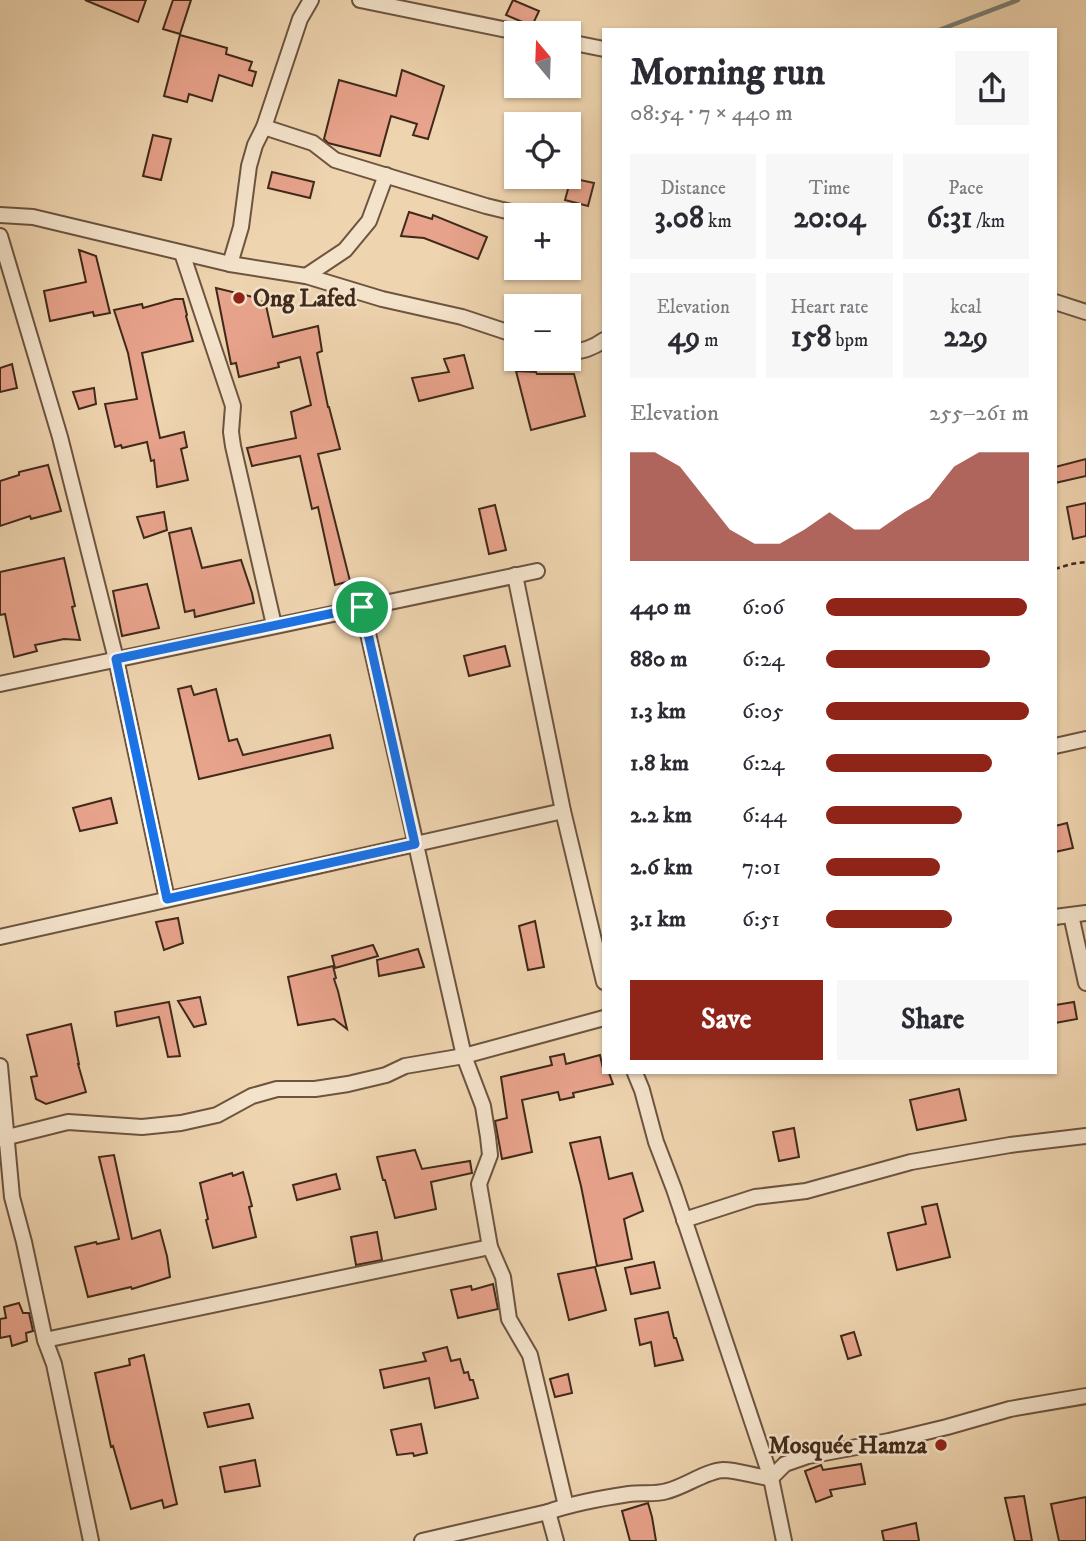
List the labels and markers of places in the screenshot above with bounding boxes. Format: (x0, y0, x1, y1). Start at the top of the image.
place label: Ong Lafed (253, 284, 357, 314)
marker: Ong Lafed (231, 290, 247, 306)
pin (332, 577, 392, 637)
place label: Mosquée Hamza (768, 1431, 928, 1461)
marker: Mosquée Hamza (933, 1437, 949, 1453)

